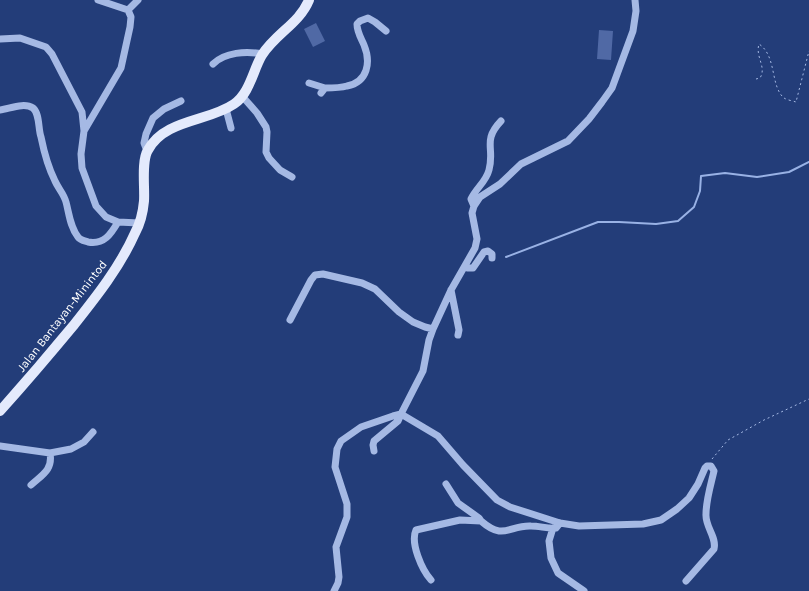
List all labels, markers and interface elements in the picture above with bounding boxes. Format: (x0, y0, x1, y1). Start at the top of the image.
street label: Jalan Bantayan-Minintod (14, 258, 110, 374)

